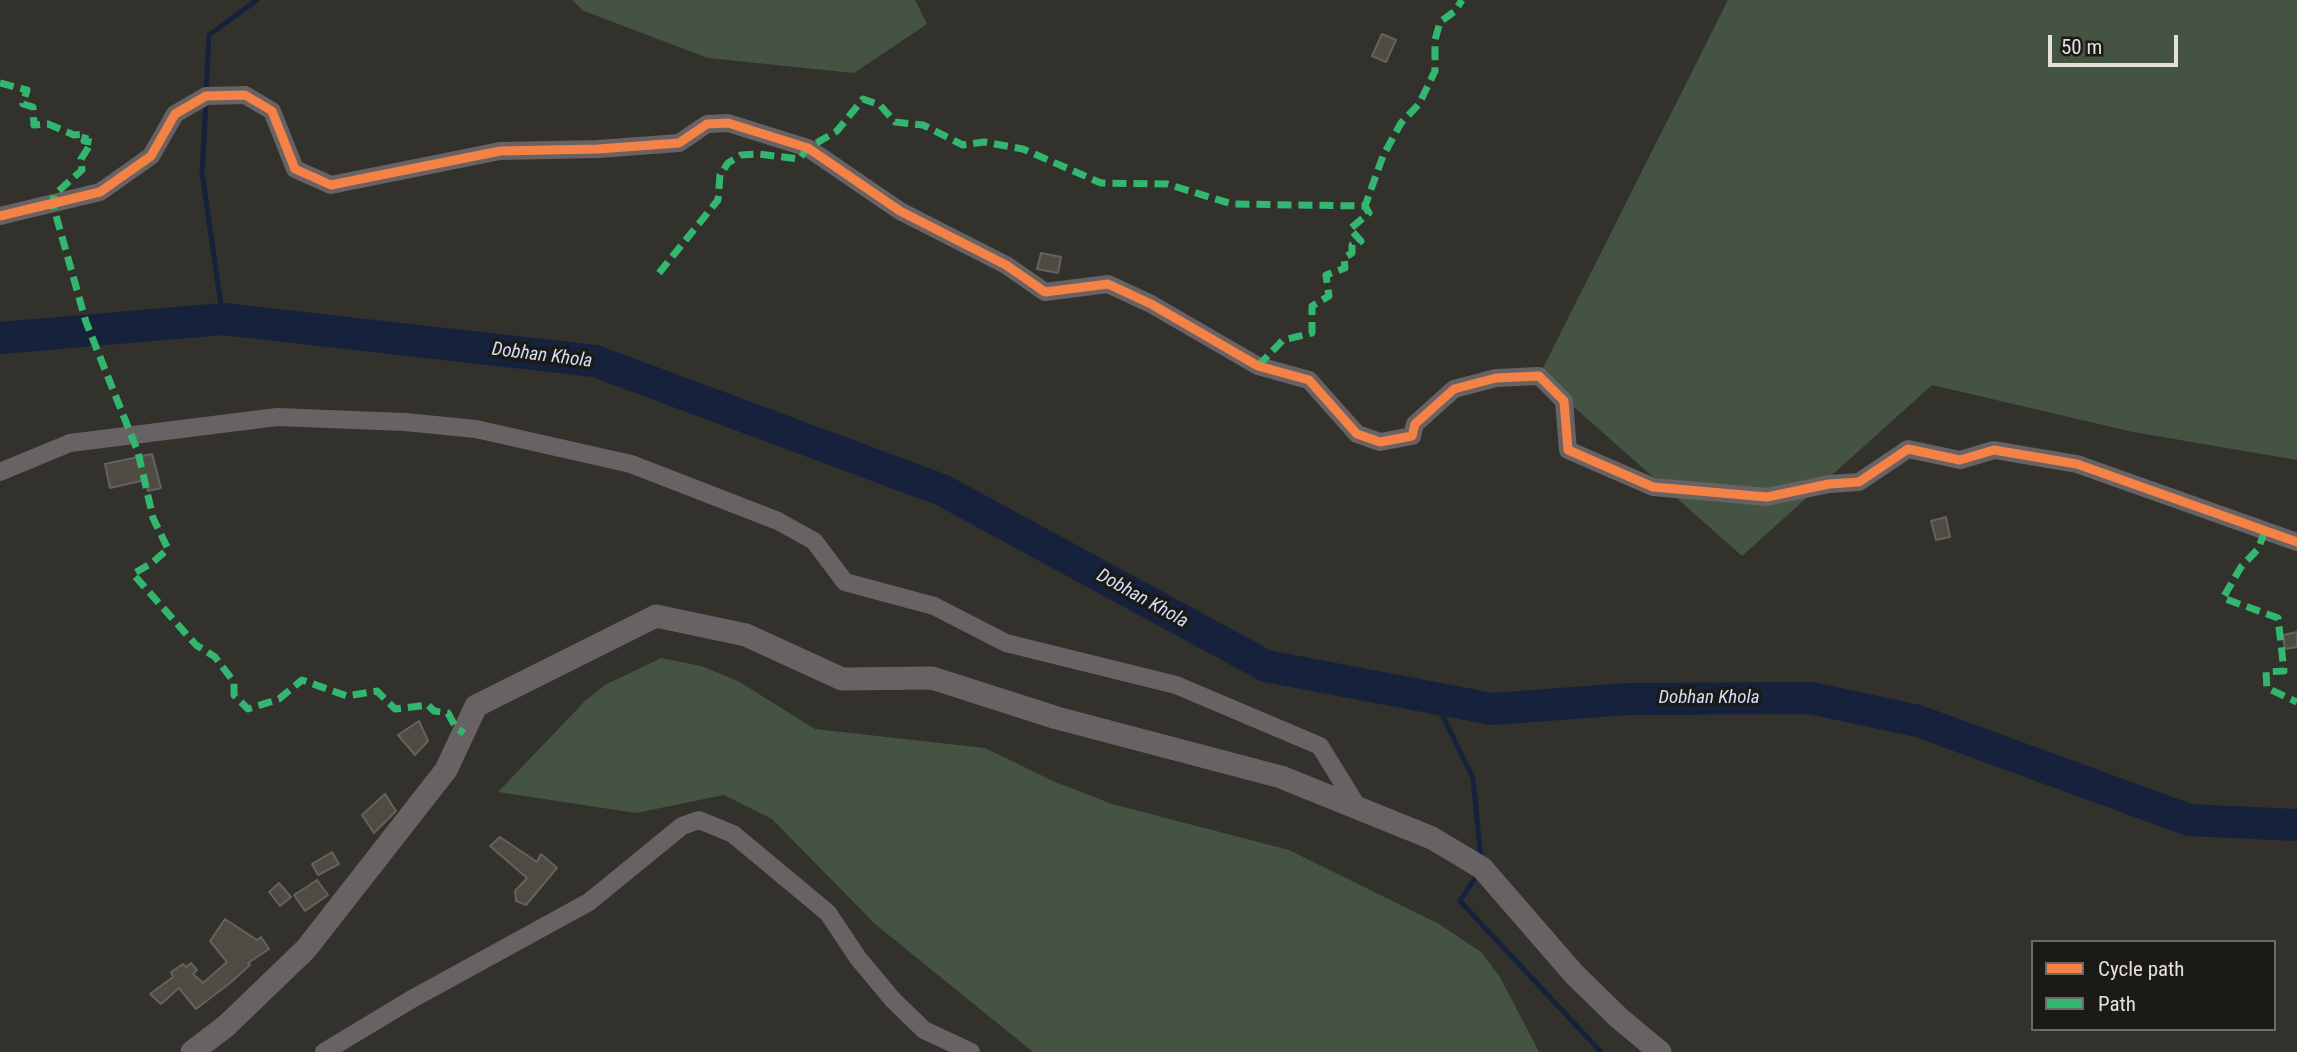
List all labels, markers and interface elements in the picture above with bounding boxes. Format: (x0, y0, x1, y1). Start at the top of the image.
scale bar (2052, 21, 2182, 65)
text: 50 m (2061, 35, 2102, 59)
water label: Dobhan Khola (490, 339, 594, 373)
water label: Dobhan Khola (1092, 565, 1192, 633)
water label: Dobhan Khola (1658, 687, 1760, 709)
legend (2031, 940, 2276, 1031)
text: Cycle path (2098, 957, 2184, 981)
text: Path (2098, 992, 2136, 1016)

